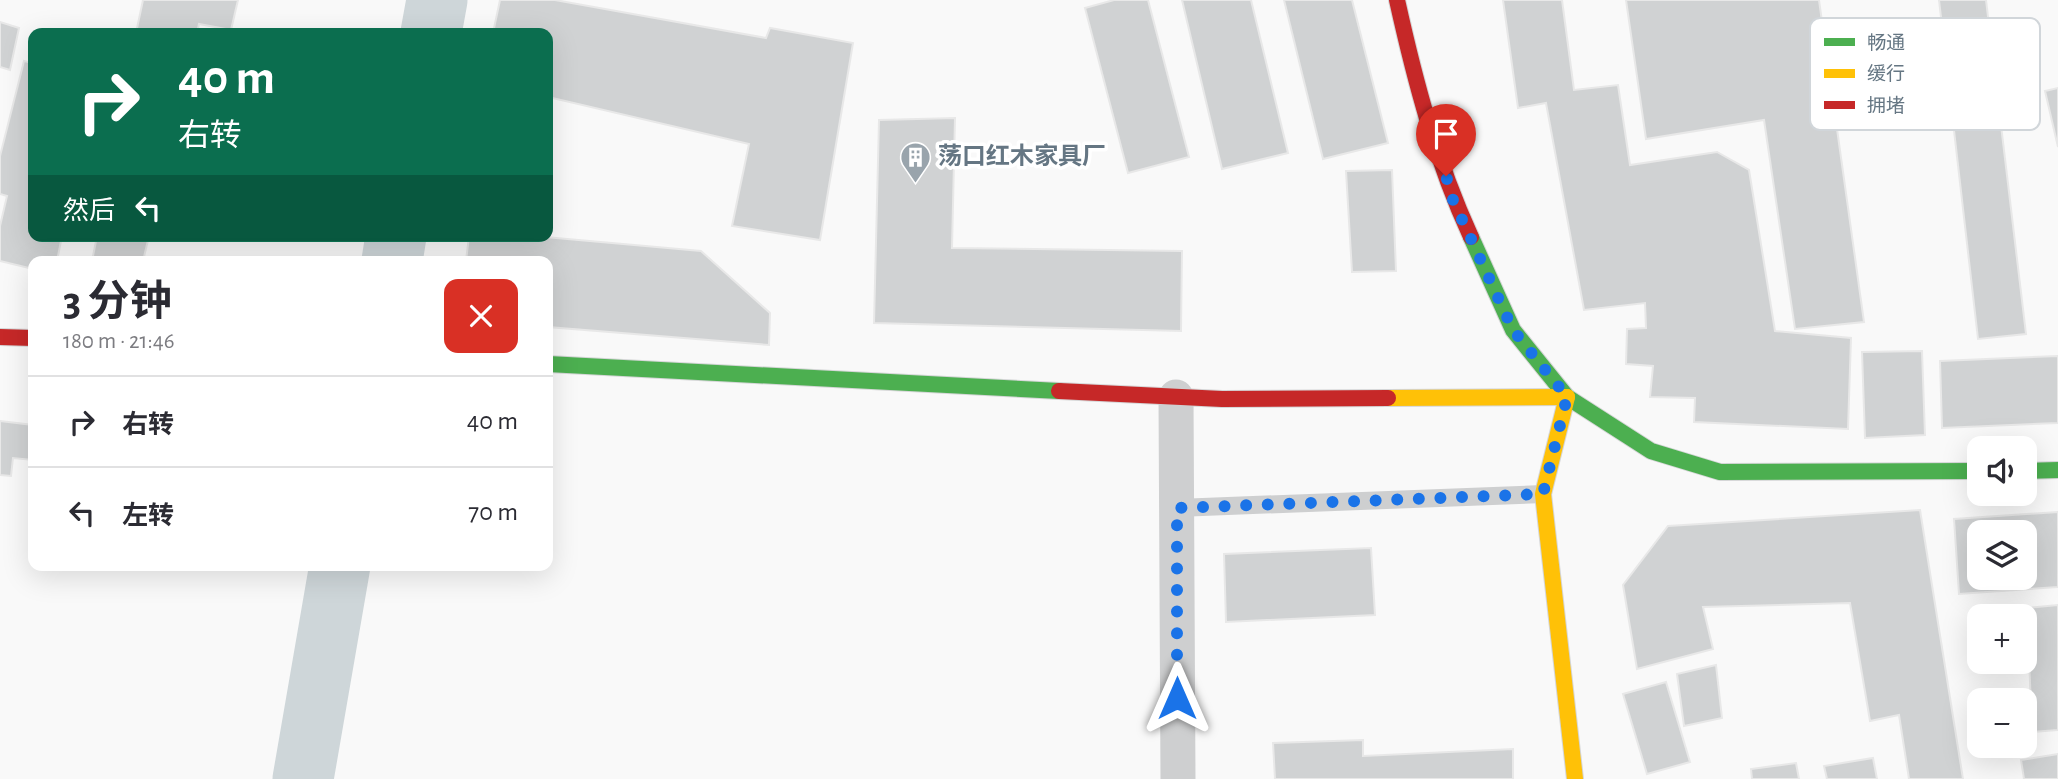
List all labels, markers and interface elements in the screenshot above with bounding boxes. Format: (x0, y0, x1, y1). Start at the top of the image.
legend (1810, 18, 2040, 130)
text: 畅通 (1867, 33, 1905, 53)
text: 40 m (178, 54, 275, 103)
icon: right (63, 56, 154, 147)
text: 缓行 (1867, 63, 1905, 84)
text: 拥堵 (1867, 95, 1905, 116)
pin (1416, 104, 1476, 176)
icon: arrive (1427, 115, 1465, 153)
text: 右转 (178, 120, 242, 152)
building icon: 荡口红木家具厂 (898, 140, 932, 184)
place label: 荡口红木家具厂 (938, 143, 1106, 169)
icon: left (129, 189, 167, 227)
text: 然后 (63, 198, 115, 224)
button: close (444, 279, 518, 353)
text: 3 分钟 (63, 281, 171, 323)
text: 180 m · 21:46 (63, 330, 175, 353)
icon: right (63, 403, 101, 441)
text: 40 m (467, 408, 518, 434)
text: 右转 (122, 412, 174, 438)
map controls (1967, 436, 2037, 758)
button: sound (1967, 436, 2037, 506)
icon: left (63, 494, 101, 532)
text: 70 m (468, 499, 518, 525)
text: 左转 (122, 503, 174, 529)
button: layers (1967, 520, 2037, 590)
button: + (1967, 604, 2037, 674)
position arrow (1140, 661, 1214, 735)
button: − (1967, 688, 2037, 758)

